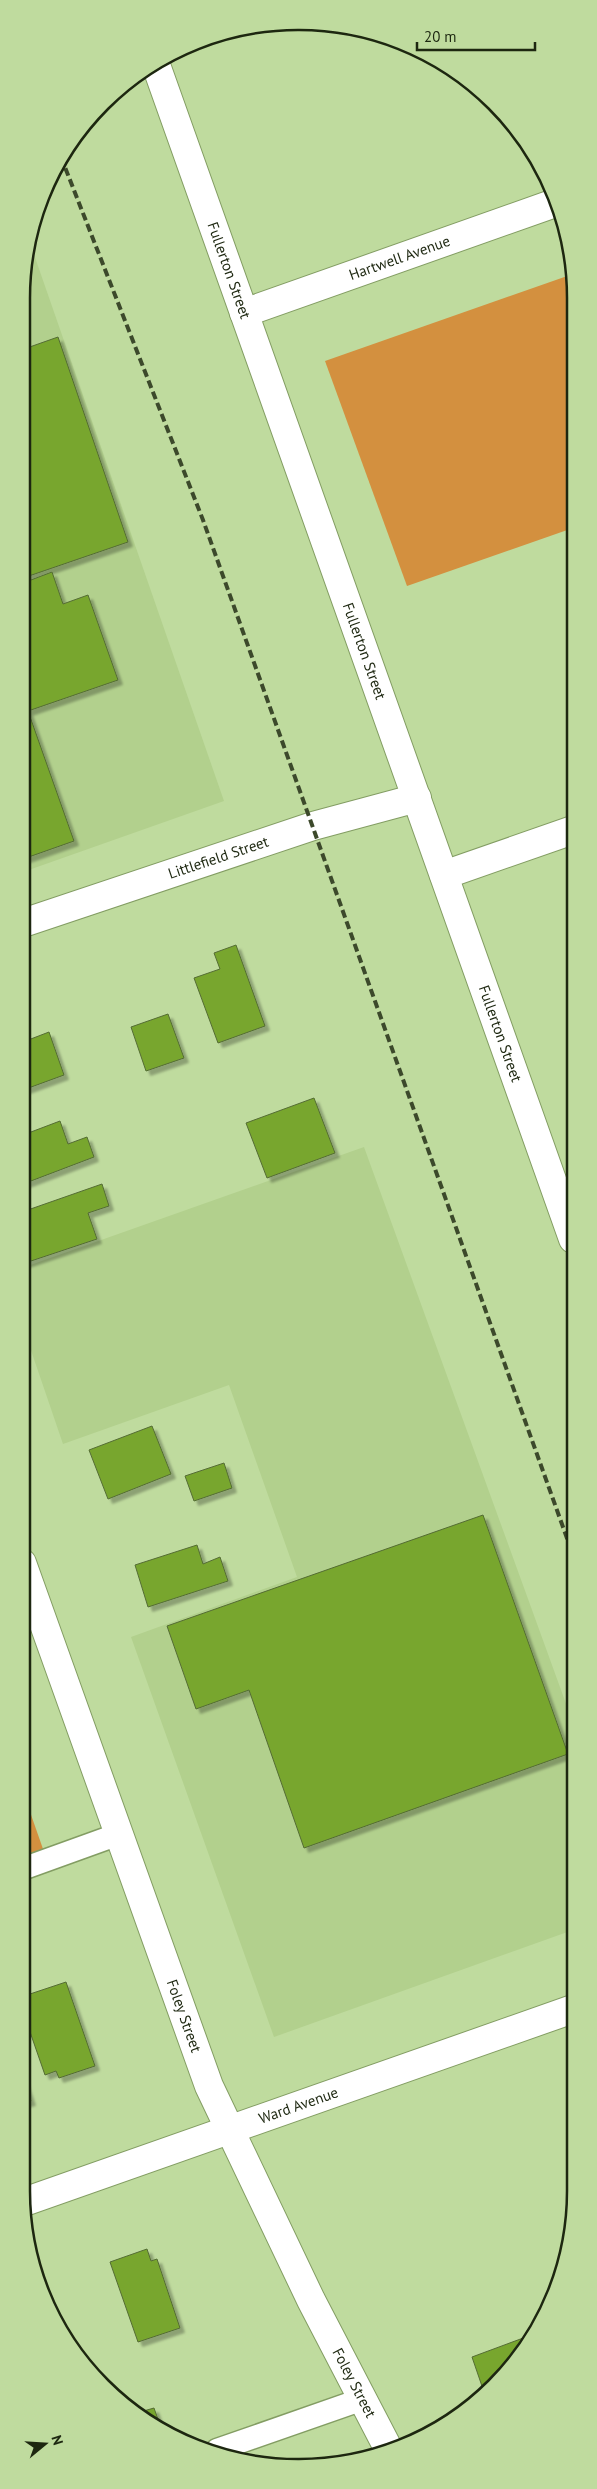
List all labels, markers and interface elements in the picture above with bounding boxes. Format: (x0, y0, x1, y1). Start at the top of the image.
scale bar (417, 20, 534, 52)
text: 20 m (424, 27, 457, 46)
street label: Fullerton Street (204, 219, 255, 321)
street label: Hartwell Avenue (346, 231, 452, 284)
street label: Fullerton Street (339, 600, 391, 702)
street label: Littlefield Street (166, 832, 271, 883)
street label: Fullerton Street (475, 983, 526, 1084)
street label: Foley Street (163, 1977, 206, 2055)
street label: Ward Avenue (256, 2082, 341, 2128)
street label: Foley Street (329, 2344, 381, 2421)
north arrow (20, 2419, 70, 2469)
text: N (47, 2433, 67, 2447)

